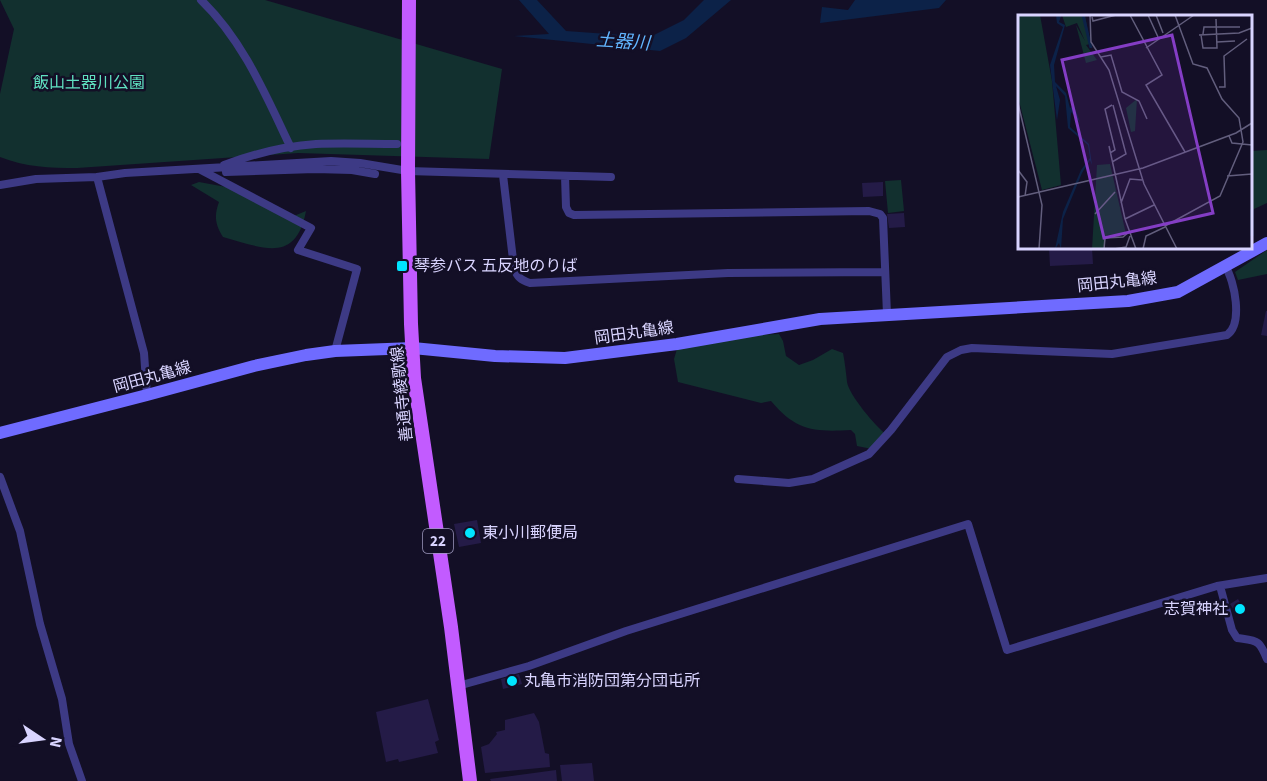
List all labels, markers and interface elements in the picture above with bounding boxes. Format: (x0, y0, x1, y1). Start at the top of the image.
inset map (1018, 15, 1252, 249)
water label: 土器川 (595, 28, 653, 56)
park label: 飯山土器川公園 (33, 72, 145, 94)
place label: 琴参バス 五反地のりば (414, 255, 577, 277)
marker: 琴参バス 五反地のりば (395, 259, 409, 273)
street label: 岡田丸亀線 (1076, 267, 1158, 297)
street label: 岡田丸亀線 (593, 317, 675, 349)
street label: 善通寺綾歌線 (386, 345, 418, 443)
street label: 岡田丸亀線 (111, 356, 193, 398)
place label: 東小川郵便局 (482, 522, 578, 544)
marker: 東小川郵便局 (463, 526, 477, 540)
road number: 22 (423, 529, 453, 553)
place label: 志賀神社 (1164, 598, 1228, 620)
marker: 志賀神社 (1233, 602, 1247, 616)
place label: 丸亀市消防団第分団屯所 (524, 670, 700, 692)
marker: 丸亀市消防団第分団屯所 (505, 674, 519, 688)
north arrow (12, 709, 72, 769)
text: N (44, 734, 68, 750)

